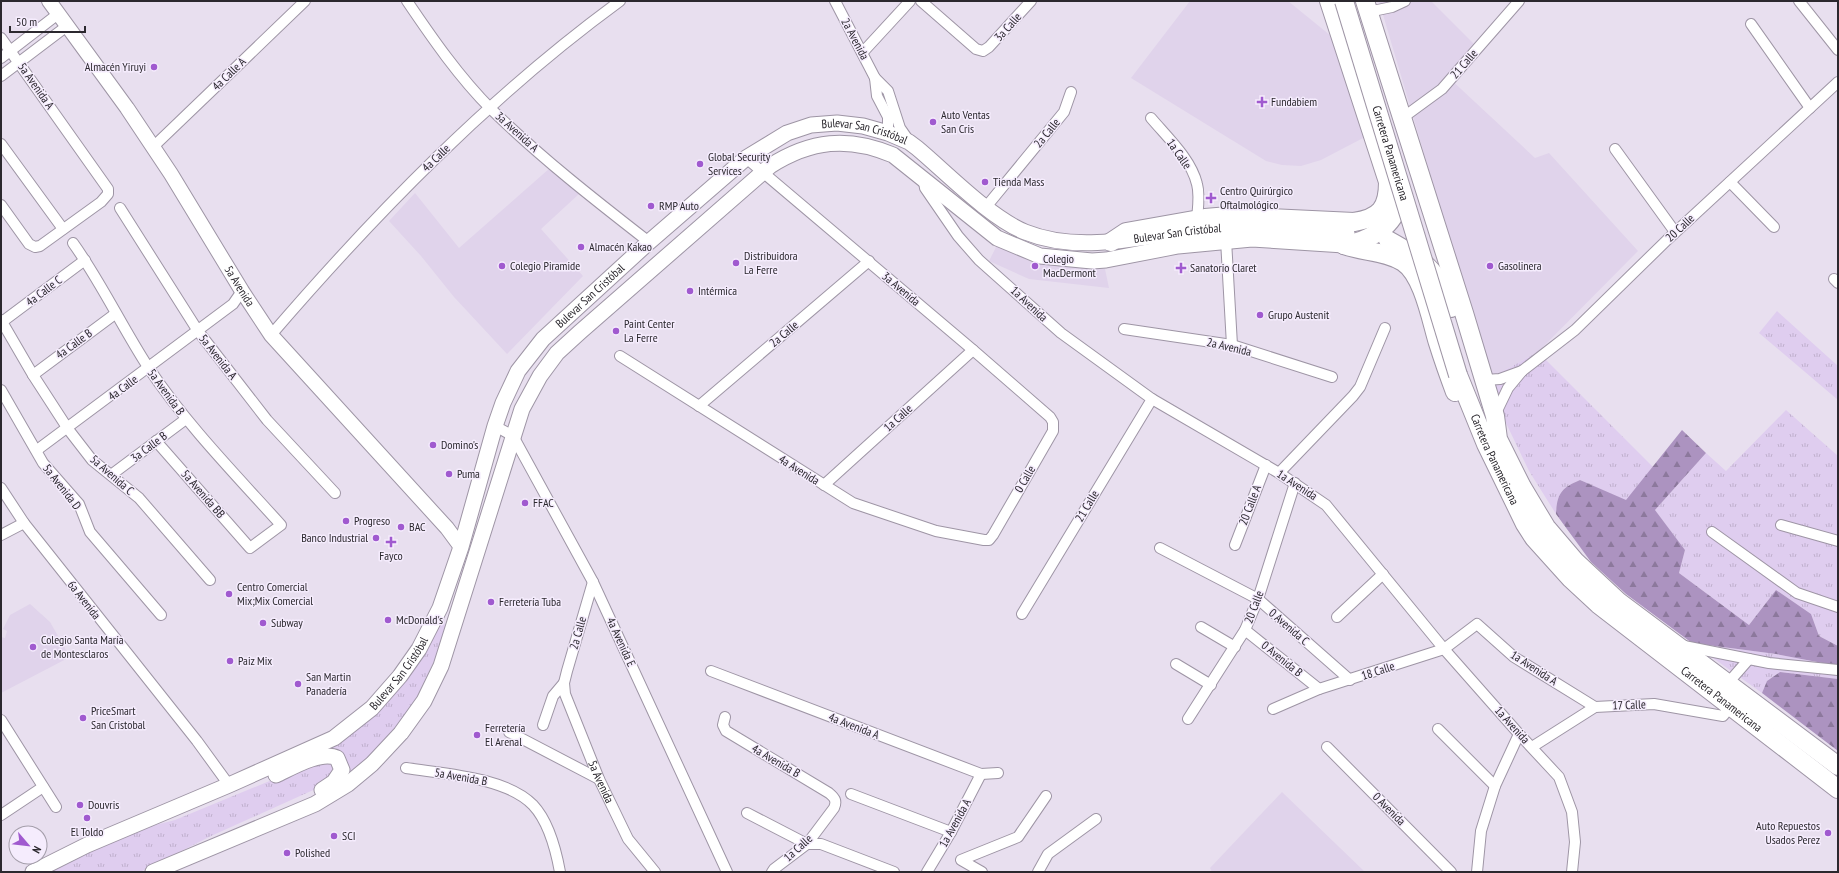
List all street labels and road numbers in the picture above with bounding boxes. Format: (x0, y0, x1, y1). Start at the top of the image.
street label: 3a Calle (991, 9, 1024, 44)
street label: 2a Avenida (838, 15, 873, 62)
street label: 21 Calle (1447, 46, 1480, 81)
street label: 4a Calle A (209, 54, 249, 93)
street label: 5a Avenida A (15, 60, 58, 112)
street label: Carretera Panamericana (1369, 104, 1412, 202)
street label: 3a Avenida A (493, 108, 542, 155)
street label: Bulevar San Cristóbal (821, 115, 910, 148)
street label: 2a Calle (1030, 115, 1063, 150)
street label: 1a Calle (1164, 136, 1195, 172)
street label: 4a Calle (418, 141, 453, 175)
street label: 20 Calle (1662, 211, 1697, 245)
street label: Bulevar San Cristóbal (1133, 220, 1222, 246)
street label: Bulevar San Cristóbal (552, 260, 628, 331)
street label: 5a Avenida (221, 263, 258, 309)
street label: 3a Avenida (879, 268, 924, 309)
street label: 4a Calle C (23, 272, 65, 309)
street label: 1a Avenida (1008, 283, 1051, 325)
street label: 2a Calle (766, 317, 801, 350)
street label: 4a Calle B (52, 325, 95, 362)
street label: 5a Avenida A (196, 331, 241, 382)
street label: 2a Avenida (1205, 334, 1253, 359)
street label: 5a Avenida B (145, 366, 188, 418)
street label: 4a Calle (105, 372, 141, 404)
street label: 1a Calle (880, 401, 915, 434)
street label: Carretera Panamericana (1468, 412, 1523, 507)
street label: 3a Calle B (128, 428, 170, 465)
street label: 5a Avenida C (87, 451, 138, 498)
street label: 4a Avenida (776, 451, 823, 488)
street label: 5a Avenida D (40, 461, 85, 513)
street label: 0 Calle (1011, 463, 1038, 495)
street label: 5a Avenida BB (178, 466, 229, 521)
street label: 1a Avenida (1274, 466, 1320, 503)
street label: 20 Calle A (1235, 482, 1264, 527)
street label: 21 Calle (1071, 487, 1102, 524)
street label: 6a Avenida (65, 577, 104, 622)
street label: 20 Calle (1240, 588, 1267, 625)
street label: 0 Avenida C (1266, 605, 1313, 649)
street label: 2a Calle (566, 615, 589, 651)
street label: 4a Avenida E (603, 615, 639, 669)
street label: Bulevar San Cristóbal (366, 634, 431, 713)
street label: 0 Avenida B (1259, 637, 1306, 680)
street label: 1a Avenida A (1508, 647, 1561, 689)
street label: 18 Calle (1359, 658, 1396, 683)
street label: Carretera Panamericana (1678, 663, 1765, 735)
street label: 17 Calle (1612, 696, 1646, 713)
street label: 1a Avenida (1492, 703, 1533, 747)
street label: 4a Avenida A (827, 709, 882, 742)
street label: 4a Avenida B (749, 741, 803, 781)
street label: 5a Avenida (585, 758, 618, 806)
street label: 5a Avenida B (433, 764, 489, 789)
street label: 0 Avenida (1370, 789, 1409, 828)
street label: 1a Avenida A (935, 796, 974, 850)
street label: 1a Calle (780, 831, 815, 864)

